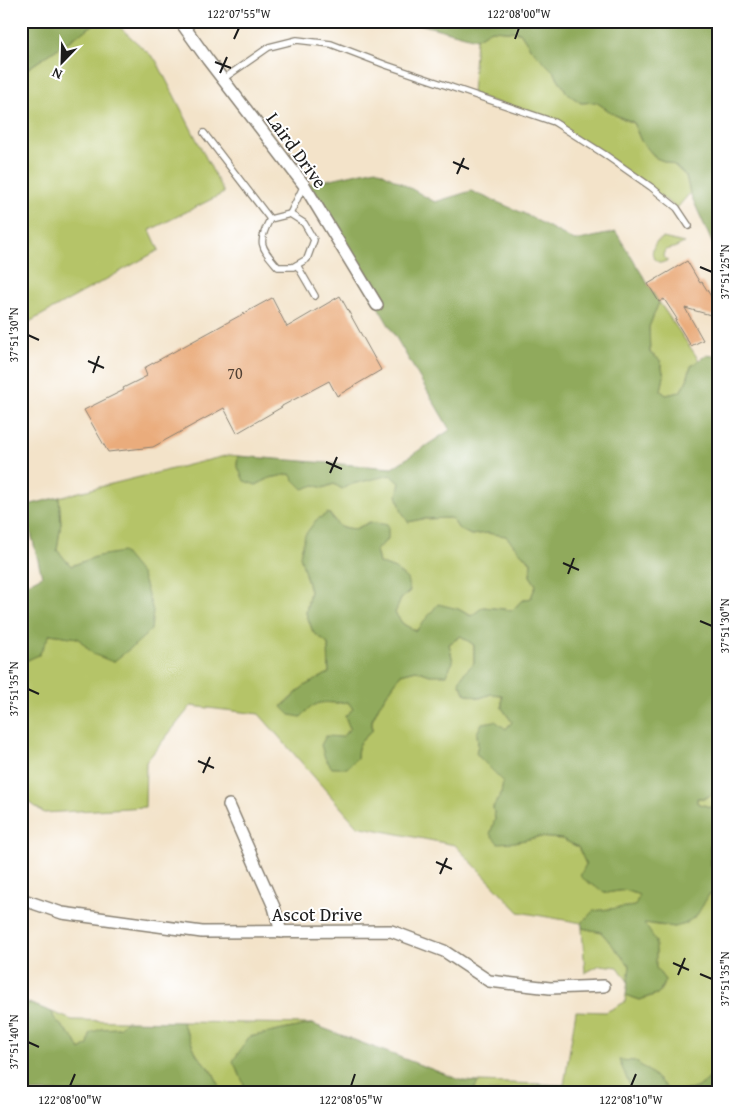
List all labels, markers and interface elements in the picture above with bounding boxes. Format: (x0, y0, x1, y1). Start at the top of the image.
text: 122°07'55"W (207, 5, 271, 22)
text: 122°08'00"W (487, 5, 551, 22)
north arrow (38, 38, 88, 88)
text: N (48, 63, 65, 85)
street label: Laird Drive (260, 106, 334, 194)
text: 37°51'25"N (716, 244, 733, 300)
text: 37°51'30"N (5, 307, 22, 363)
house number: 70 (227, 361, 243, 385)
text: 37°51'30"N (716, 598, 733, 654)
text: 37°51'35"N (5, 661, 22, 717)
street label: Ascot Drive (272, 900, 362, 928)
text: 37°51'35"N (716, 951, 733, 1007)
text: 37°51'40"N (5, 1014, 22, 1070)
text: 122°08'00"W (38, 1091, 102, 1108)
text: 122°08'05"W (319, 1091, 383, 1108)
text: 122°08'10"W (599, 1091, 663, 1108)

